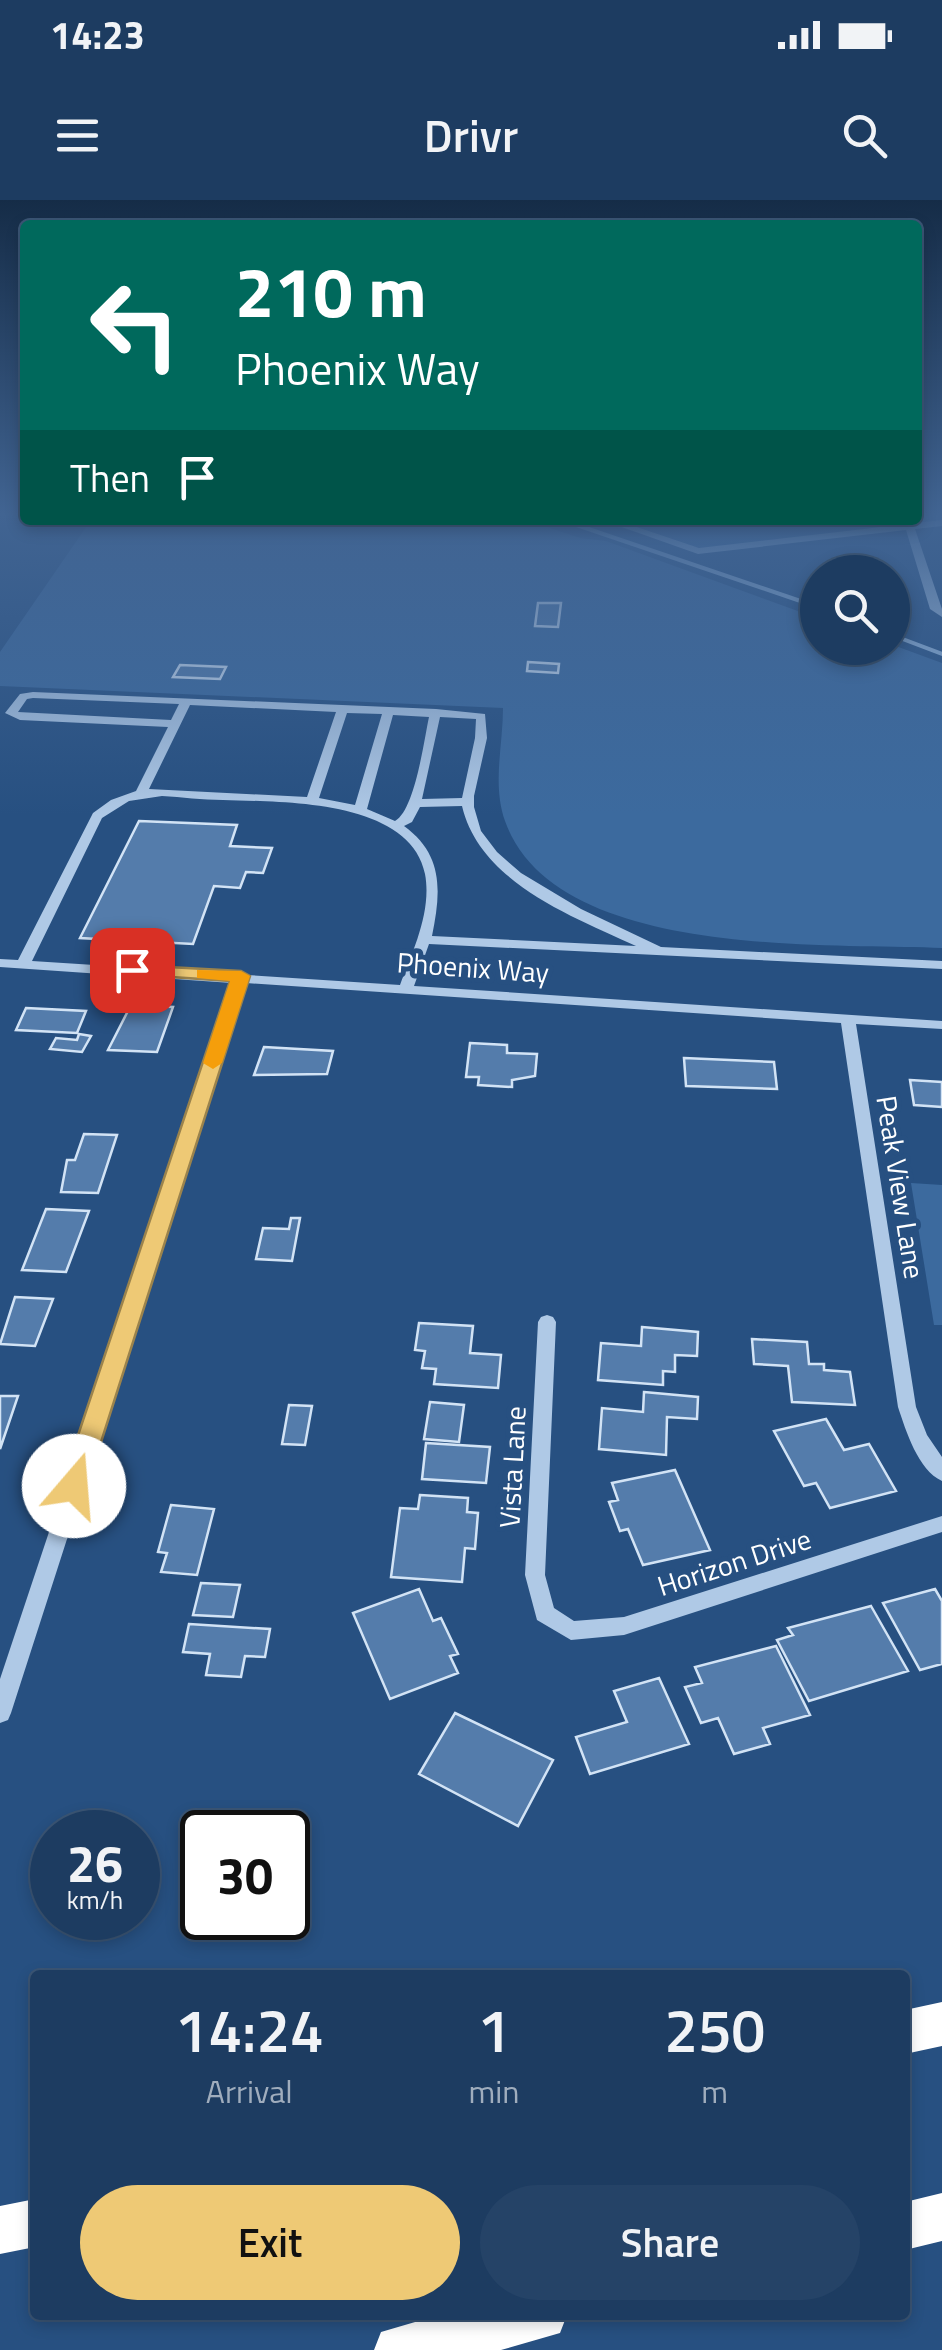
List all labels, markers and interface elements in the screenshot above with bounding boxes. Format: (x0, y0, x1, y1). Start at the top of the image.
text: 14:23 (50, 6, 145, 64)
text: Drivr (424, 101, 518, 169)
icon: menu (50, 108, 105, 163)
icon: search (837, 108, 892, 163)
text: 210 m (235, 238, 427, 344)
icon: left (70, 260, 200, 390)
text: Phoenix Way (235, 334, 480, 402)
text: Then (70, 449, 150, 507)
icon: arrive (170, 450, 225, 505)
map controls (800, 555, 910, 665)
button: search (800, 555, 910, 665)
pin (90, 928, 175, 1013)
street label: Phoenix Way (396, 940, 550, 994)
icon: arrive (105, 943, 160, 998)
street label: Peak View Lane (865, 1092, 937, 1282)
street label: Vista Lane (487, 1405, 537, 1529)
position arrow (22, 1434, 126, 1538)
street label: Horizon Drive (652, 1517, 816, 1607)
speed limit sign: 30 (180, 1810, 310, 1940)
text: 26 (67, 1825, 123, 1901)
text: km/h (67, 1881, 123, 1919)
text: 14:24 (175, 1984, 324, 2075)
text: 1 (477, 1984, 511, 2075)
text: 250 (664, 1984, 765, 2075)
text: Arrival (206, 2067, 293, 2115)
text: min (468, 2067, 519, 2115)
text: m (701, 2067, 728, 2115)
button: Exit (80, 2185, 460, 2300)
button: Share (480, 2185, 860, 2300)

